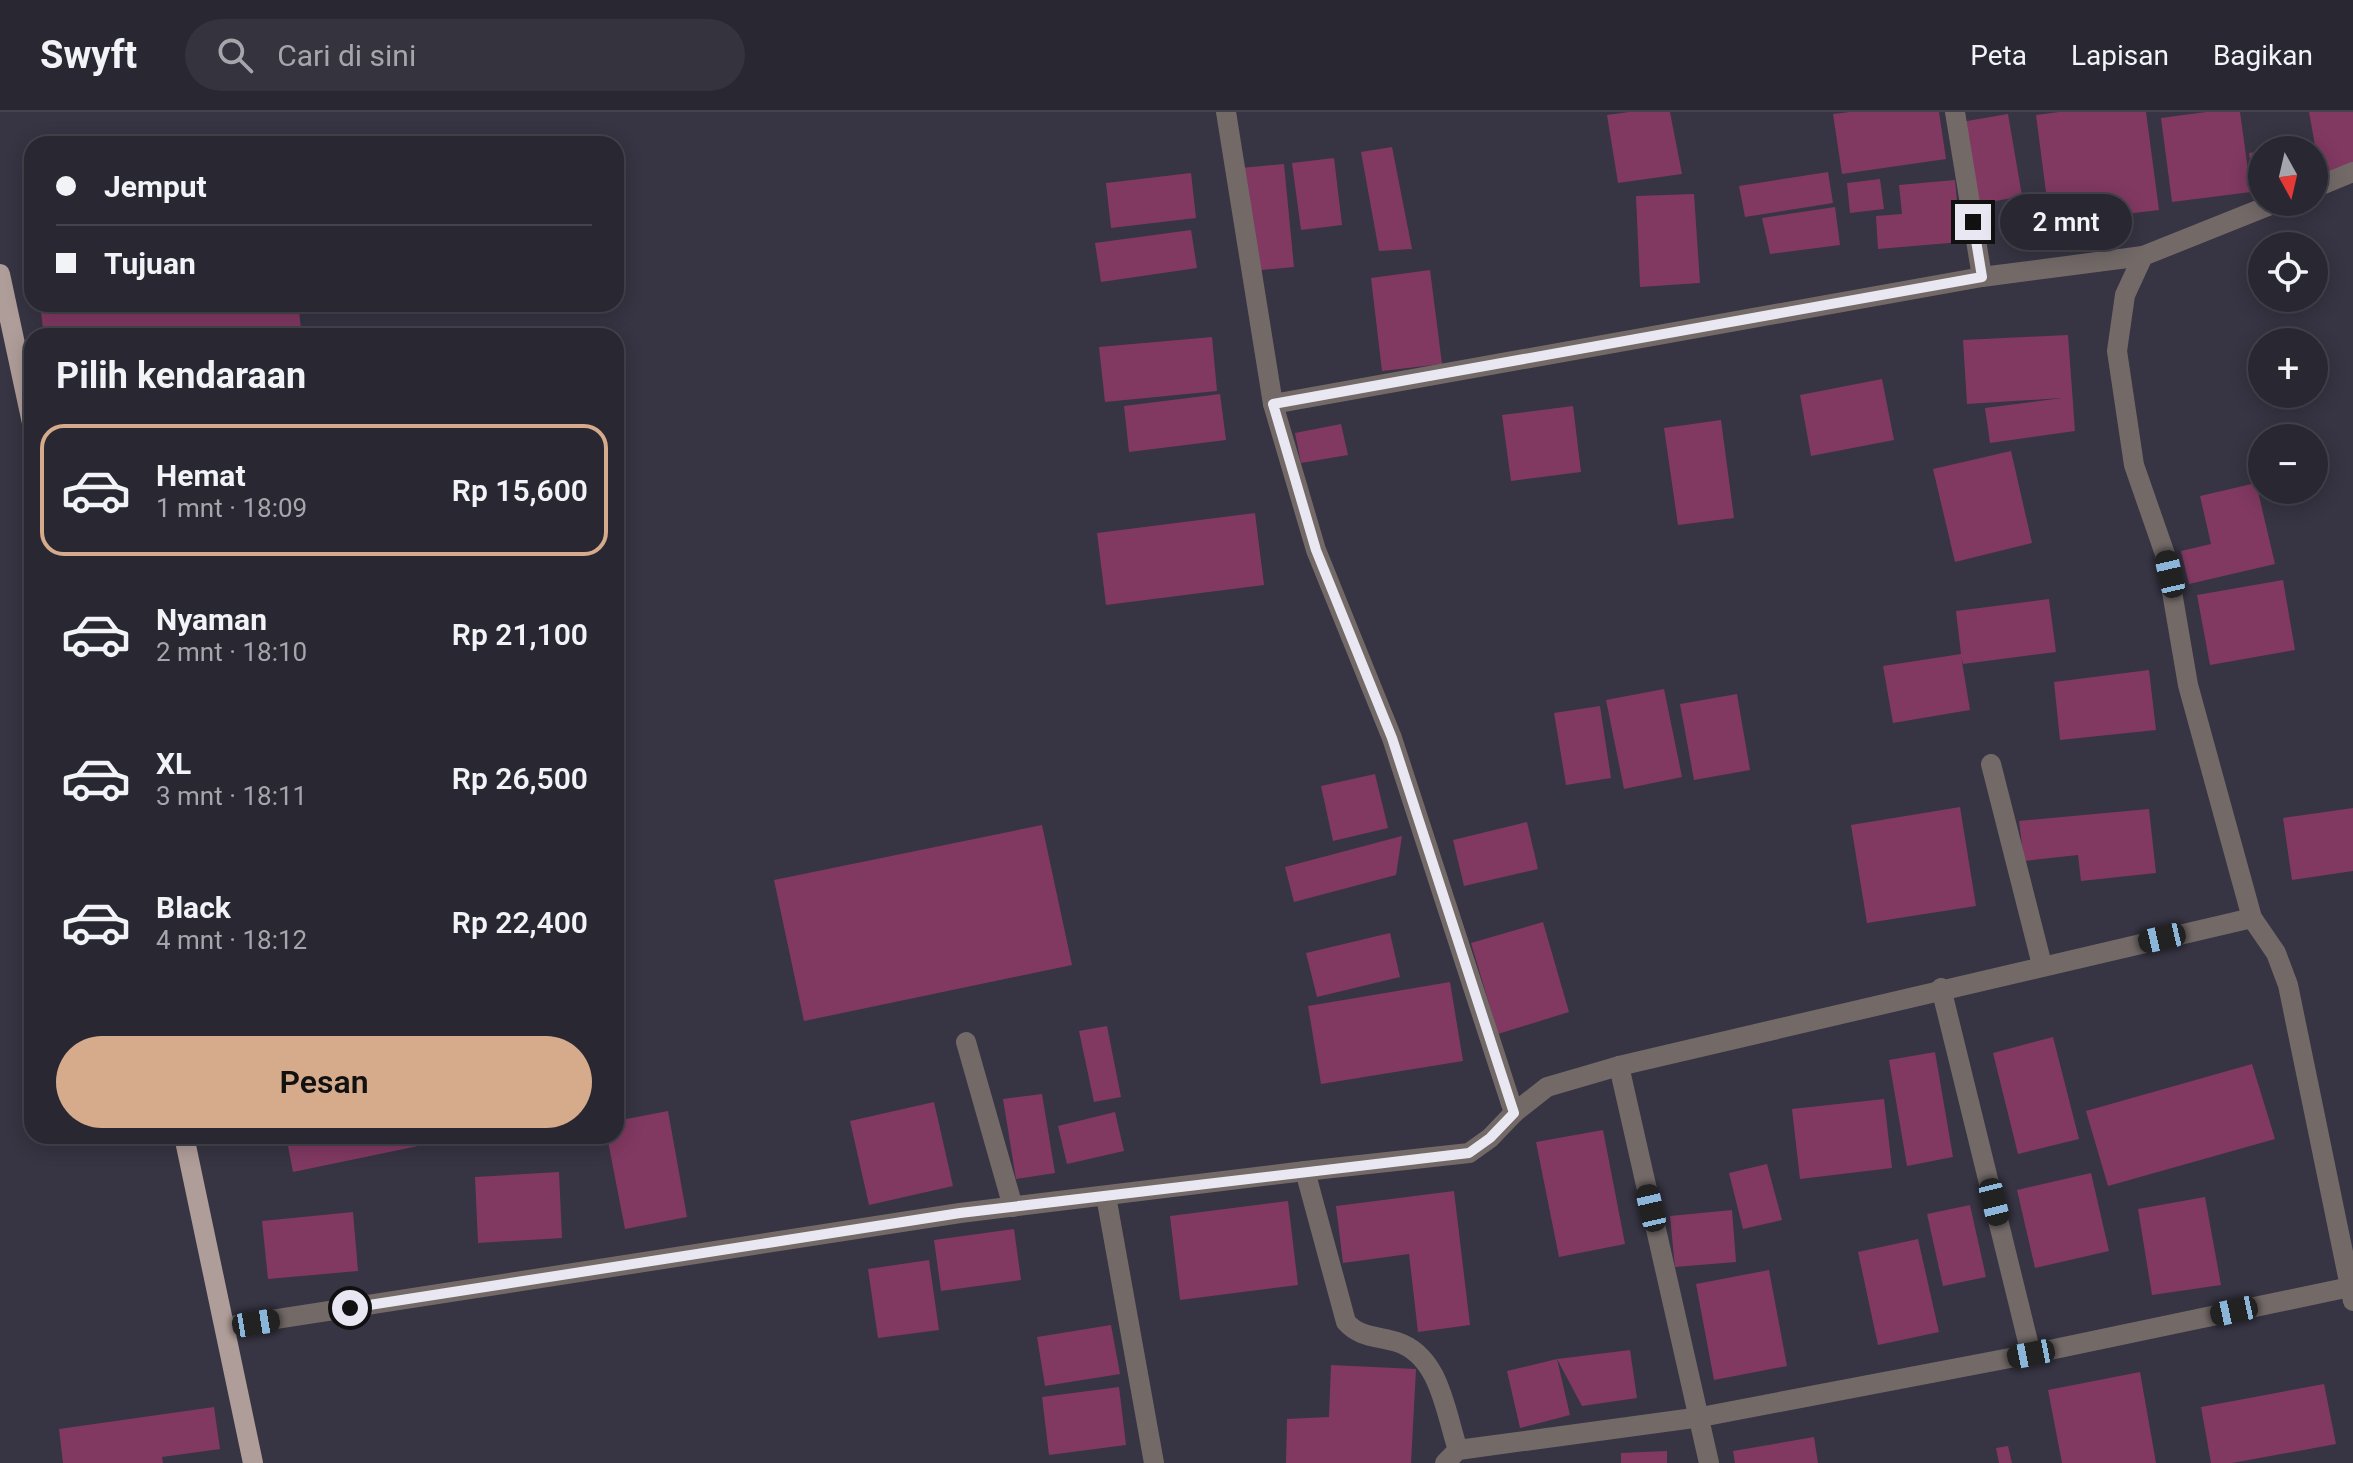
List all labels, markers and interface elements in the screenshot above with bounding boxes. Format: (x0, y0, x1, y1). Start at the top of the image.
search box (185, 19, 745, 91)
text: Swyft (40, 33, 137, 77)
icon: search (213, 33, 257, 77)
text: Cari di sini (277, 38, 416, 73)
text: Peta (1970, 39, 2027, 72)
text: Lapisan (2071, 39, 2169, 72)
text: Bagikan (2213, 39, 2313, 72)
north arrow (2248, 136, 2328, 216)
map controls (2248, 136, 2328, 504)
text: Jemput (104, 169, 207, 204)
callout: 2 mnt (2001, 194, 2133, 250)
route end (1955, 204, 1991, 240)
text: 2 mnt (2032, 207, 2100, 237)
button: locate (2248, 232, 2328, 312)
text: Tujuan (104, 246, 196, 281)
button: + (2248, 328, 2328, 408)
text: Pilih kendaraan (56, 355, 306, 397)
button: − (2248, 424, 2328, 504)
icon: car (60, 454, 132, 526)
text: Hemat (156, 458, 246, 493)
text: Rp 15,600 (452, 473, 588, 508)
text: 1 mnt · 18:09 (156, 493, 307, 523)
car (2153, 548, 2187, 600)
icon: car (60, 598, 132, 670)
text: Nyaman (156, 602, 267, 637)
text: Rp 21,100 (452, 617, 588, 652)
text: 2 mnt · 18:10 (156, 637, 307, 667)
icon: car (60, 742, 132, 814)
text: XL (156, 746, 191, 781)
text: Rp 26,500 (452, 761, 588, 796)
text: 3 mnt · 18:11 (156, 781, 307, 811)
icon: car (60, 886, 132, 958)
text: Black (156, 890, 231, 925)
text: Rp 22,400 (452, 905, 588, 940)
car (2136, 921, 2188, 955)
text: 4 mnt · 18:12 (156, 925, 307, 955)
button: Pesan (56, 1036, 592, 1128)
car (1977, 1176, 2011, 1228)
car (1634, 1182, 1668, 1234)
route start (332, 1290, 368, 1326)
car (2208, 1294, 2260, 1328)
car (230, 1307, 282, 1339)
car (2005, 1338, 2057, 1370)

